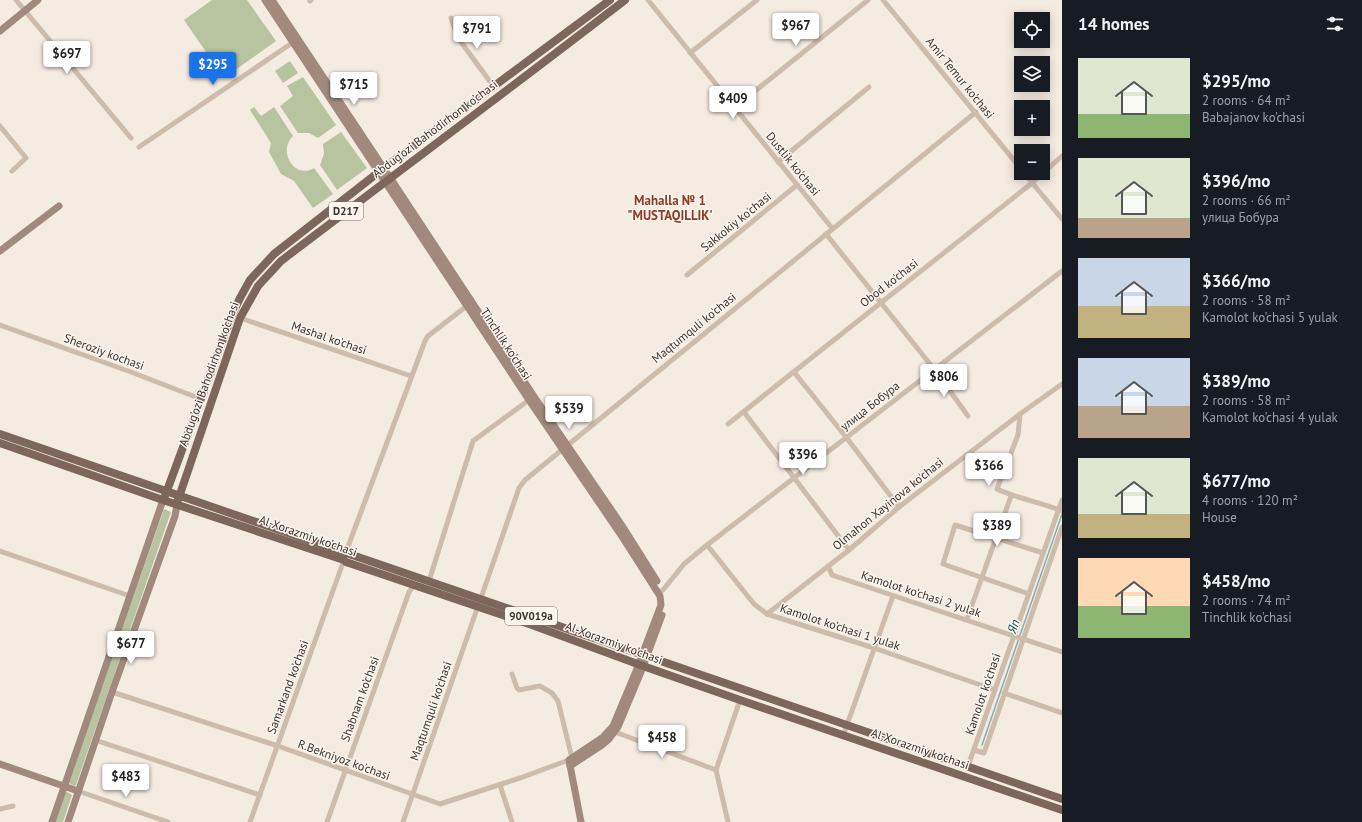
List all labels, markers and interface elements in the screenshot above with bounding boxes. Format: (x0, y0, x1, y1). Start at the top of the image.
map controls (1014, 12, 1050, 180)
button: locate (1014, 12, 1050, 48)
pin: $967 (772, 13, 820, 47)
text: 14 homes (1078, 13, 1149, 35)
icon: filters (1324, 13, 1346, 35)
pin: $791 (453, 16, 501, 50)
text: $967 (781, 17, 811, 34)
text: $791 (462, 20, 492, 37)
street label: Amir Temur ko'chasi (923, 34, 998, 121)
pin: $697 (43, 41, 91, 75)
text: $697 (52, 45, 82, 62)
pin: $295 (189, 52, 237, 86)
text: $295 (198, 56, 228, 73)
button: layers (1014, 56, 1050, 92)
text: $295/mo (1202, 70, 1270, 92)
pin: $715 (330, 72, 378, 106)
icon: home (1110, 74, 1158, 122)
text: $715 (339, 76, 369, 93)
street label: Abdug’ozi Bahodirhon ko’chasi (369, 77, 500, 181)
pin: $409 (709, 86, 757, 120)
text: $409 (718, 90, 748, 107)
text: 2 rooms · 64 m² (1202, 92, 1291, 109)
button: + (1014, 100, 1050, 136)
text: Babajanov ko'chasi (1202, 109, 1305, 126)
street label: Dustlik ko'chasi (763, 129, 824, 199)
button: − (1014, 144, 1050, 180)
text: $396/mo (1202, 170, 1270, 192)
icon: home (1110, 174, 1158, 222)
street label: Sakkokiy ko'chasi (697, 189, 774, 255)
district label: Mahalla № 1 "MUSTAQILLIK' (627, 192, 713, 224)
text: 2 rooms · 66 m² (1202, 192, 1291, 209)
road number: D217 (329, 202, 363, 220)
text: улица Бобура (1202, 209, 1279, 226)
street label: Obod ko'chasi (857, 255, 921, 310)
text: $366/mo (1202, 270, 1270, 292)
icon: home (1110, 274, 1158, 322)
street label: Maqtumquli ko'chasi (649, 289, 739, 366)
text: 2 rooms · 58 m² (1202, 292, 1291, 309)
street label: Abdug’ozi Bahodirhon ko’chasi (175, 299, 242, 448)
street label: Tinchlik ko'chasi (478, 305, 535, 383)
text: Kamolot ko'chasi 5 yulak (1202, 309, 1338, 326)
street label: Mashal ko'chasi (289, 318, 369, 357)
street label: Sheroziy kochasi (62, 330, 146, 373)
pin: $806 (920, 364, 968, 398)
text: $806 (929, 368, 959, 385)
text: $389/mo (1202, 370, 1270, 392)
icon: home (1110, 374, 1158, 422)
street label: улица Бобура (837, 378, 902, 433)
text: 2 rooms · 58 m² (1202, 392, 1291, 409)
pin: $539 (545, 396, 593, 430)
text: $539 (554, 400, 584, 417)
text: Kamolot ko'chasi 4 yulak (1202, 409, 1338, 426)
pin: $396 (779, 442, 827, 476)
text: $396 (788, 446, 818, 463)
pin: $366 (965, 453, 1013, 487)
street label: Olmahon Xayinova ko'chasi (829, 454, 946, 553)
text: $366 (974, 457, 1004, 474)
text: $677/mo (1202, 470, 1270, 492)
icon: home (1110, 474, 1158, 522)
text: 4 rooms · 120 m² (1202, 492, 1298, 509)
text: House (1202, 509, 1237, 526)
street label: Al-Xorazmiy ko’chasi (257, 512, 359, 559)
pin: $389 (973, 513, 1021, 547)
text: $389 (982, 517, 1012, 534)
street label: Kamolot ko'chasi 2 yulak (859, 567, 983, 620)
text: $458/mo (1202, 570, 1270, 592)
icon: home (1110, 574, 1158, 622)
text: 2 rooms · 74 m² (1202, 592, 1291, 609)
street label: Kamolot ko'chasi 1 yulak (778, 600, 902, 653)
road number: 90V019a (505, 607, 557, 625)
text: Tinchlik ko'chasi (1202, 609, 1292, 626)
water label: Яп (1003, 617, 1024, 636)
street label: Al-Xorazmiy ko’chasi (563, 618, 665, 667)
pin: $677 (107, 631, 155, 665)
text: $677 (116, 635, 146, 652)
street label: Samarkand ko’chasi (264, 638, 311, 736)
street label: Kamolot ko'chasi (962, 651, 1004, 737)
street label: Shabnam ko’chasi (337, 654, 382, 743)
street label: Maqtumquli ko'chasi (407, 659, 455, 762)
pin: $458 (638, 725, 686, 759)
street label: Al-Xorazmiy ko’chasi (869, 725, 971, 772)
text: $458 (647, 729, 677, 746)
street label: R.Bekniyoz ko'chasi (296, 736, 392, 783)
pin: $483 (102, 764, 150, 798)
text: $483 (111, 768, 141, 785)

